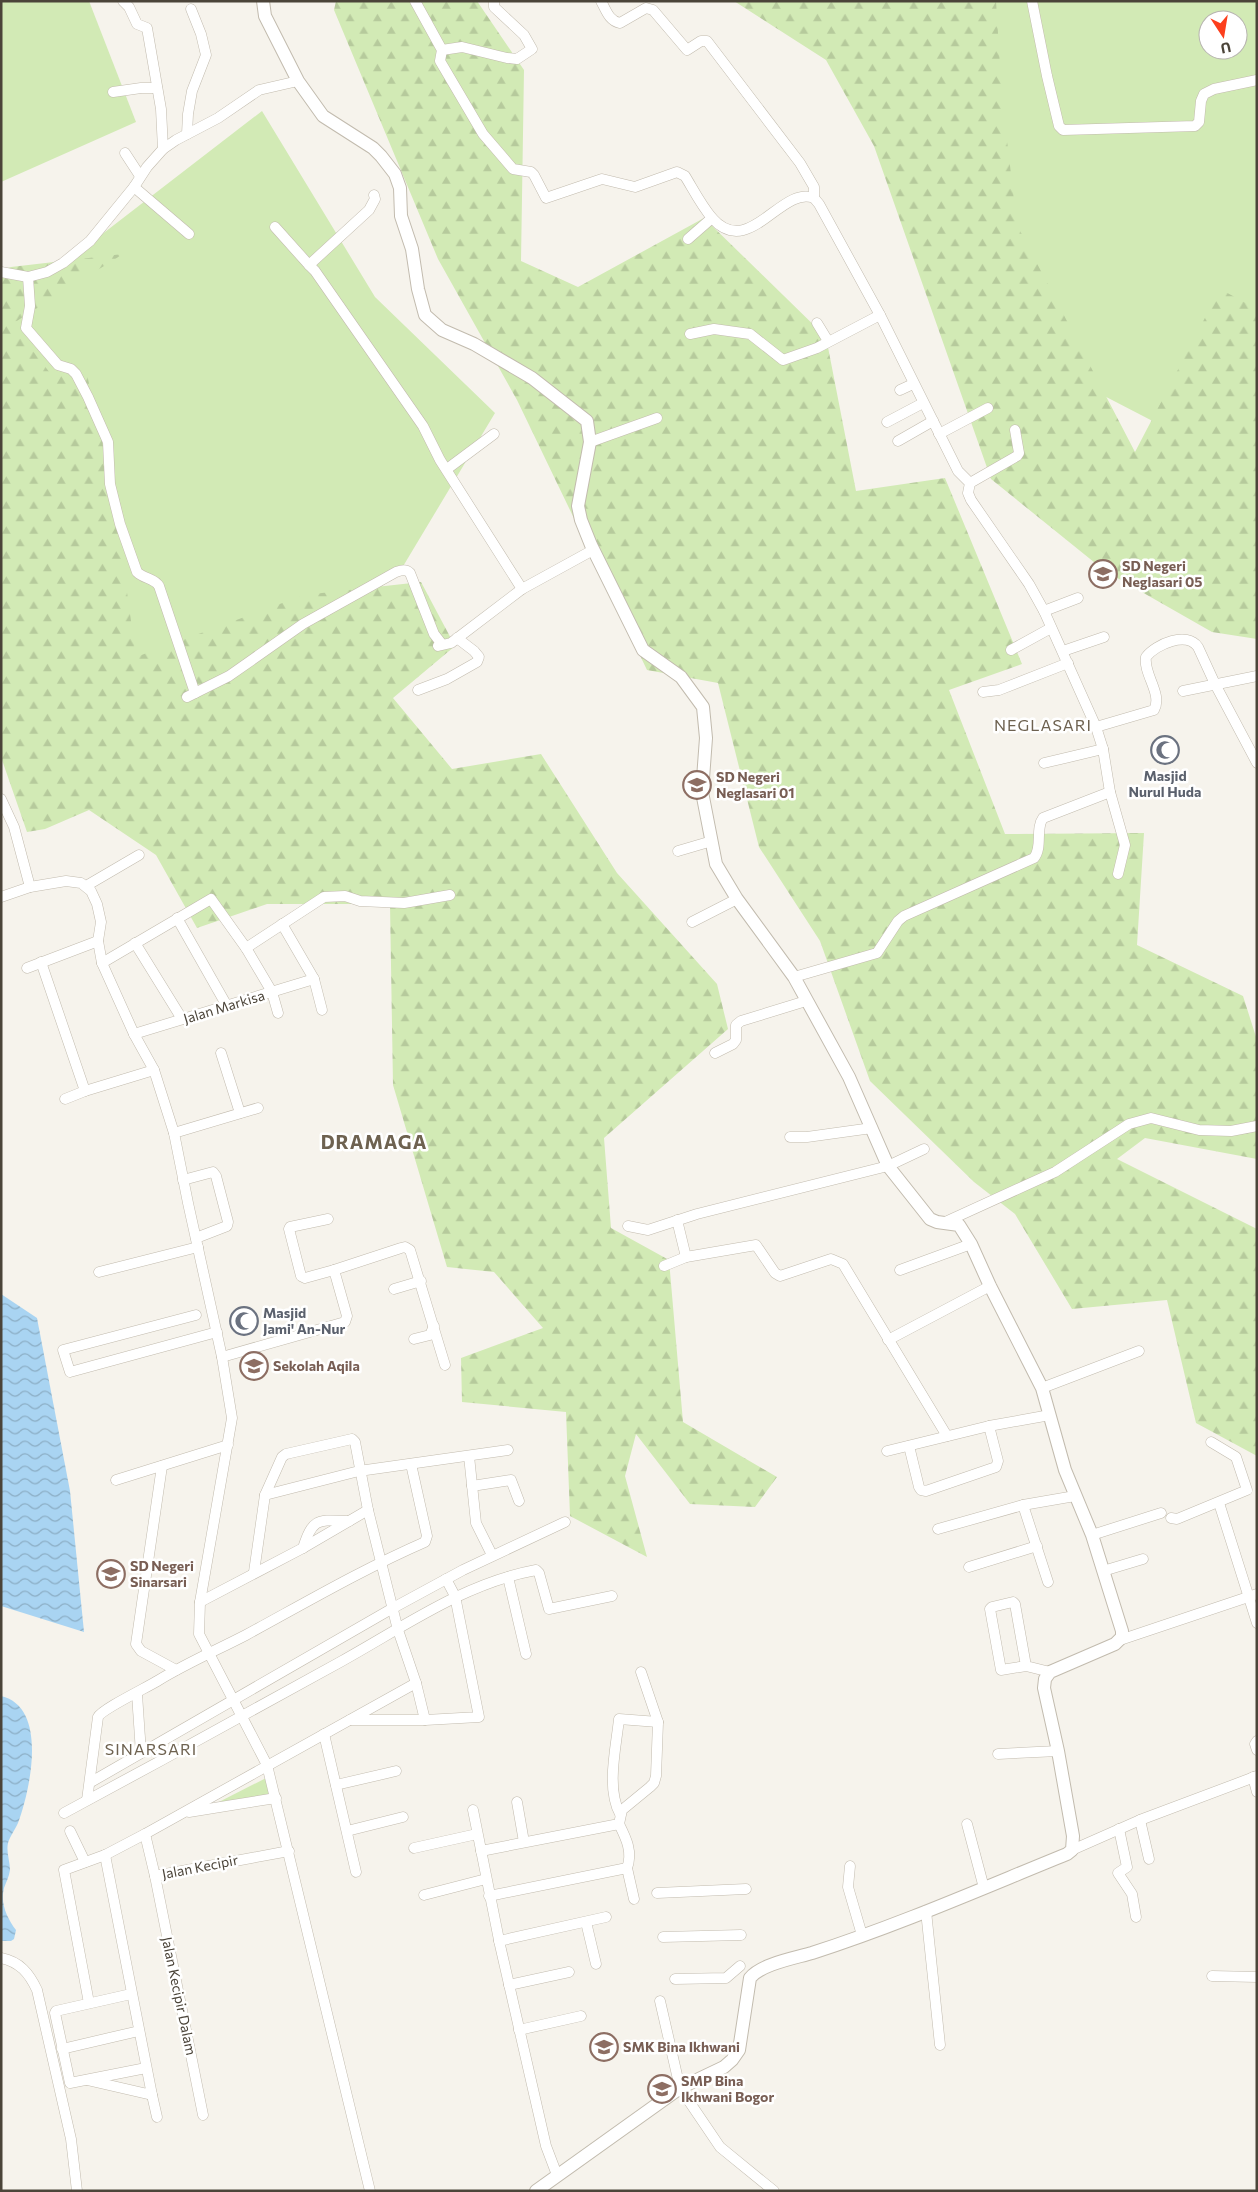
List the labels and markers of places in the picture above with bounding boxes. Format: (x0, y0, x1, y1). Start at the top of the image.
place label: SD Negeri Neglasari 05 (1122, 557, 1202, 590)
school or university icon: SD Negeri Neglasari 05 (1088, 559, 1118, 589)
mosque icon: Masjid Nurul Huda (1150, 735, 1180, 765)
place label: Masjid Nurul Huda (1129, 767, 1201, 800)
place label: SD Negeri Neglasari 01 (716, 768, 795, 801)
school or university icon: SD Negeri Neglasari 01 (682, 770, 712, 800)
place label: Masjid Jami' An-Nur (263, 1304, 345, 1337)
mosque icon: Masjid Jami' An-Nur (229, 1306, 259, 1336)
school or university icon: Sekolah Aqila (239, 1351, 269, 1381)
place label: Sekolah Aqila (273, 1357, 360, 1374)
place label: SD Negeri Sinarsari (130, 1557, 194, 1590)
school or university icon: SD Negeri Sinarsari (96, 1559, 126, 1589)
school or university icon: SMK Bina Ikhwani (589, 2032, 619, 2062)
place label: SMK Bina Ikhwani (623, 2038, 740, 2055)
place label: SMP Bina Ikhwani Bogor (681, 2072, 774, 2105)
school or university icon: SMP Bina Ikhwani Bogor (647, 2074, 677, 2104)

